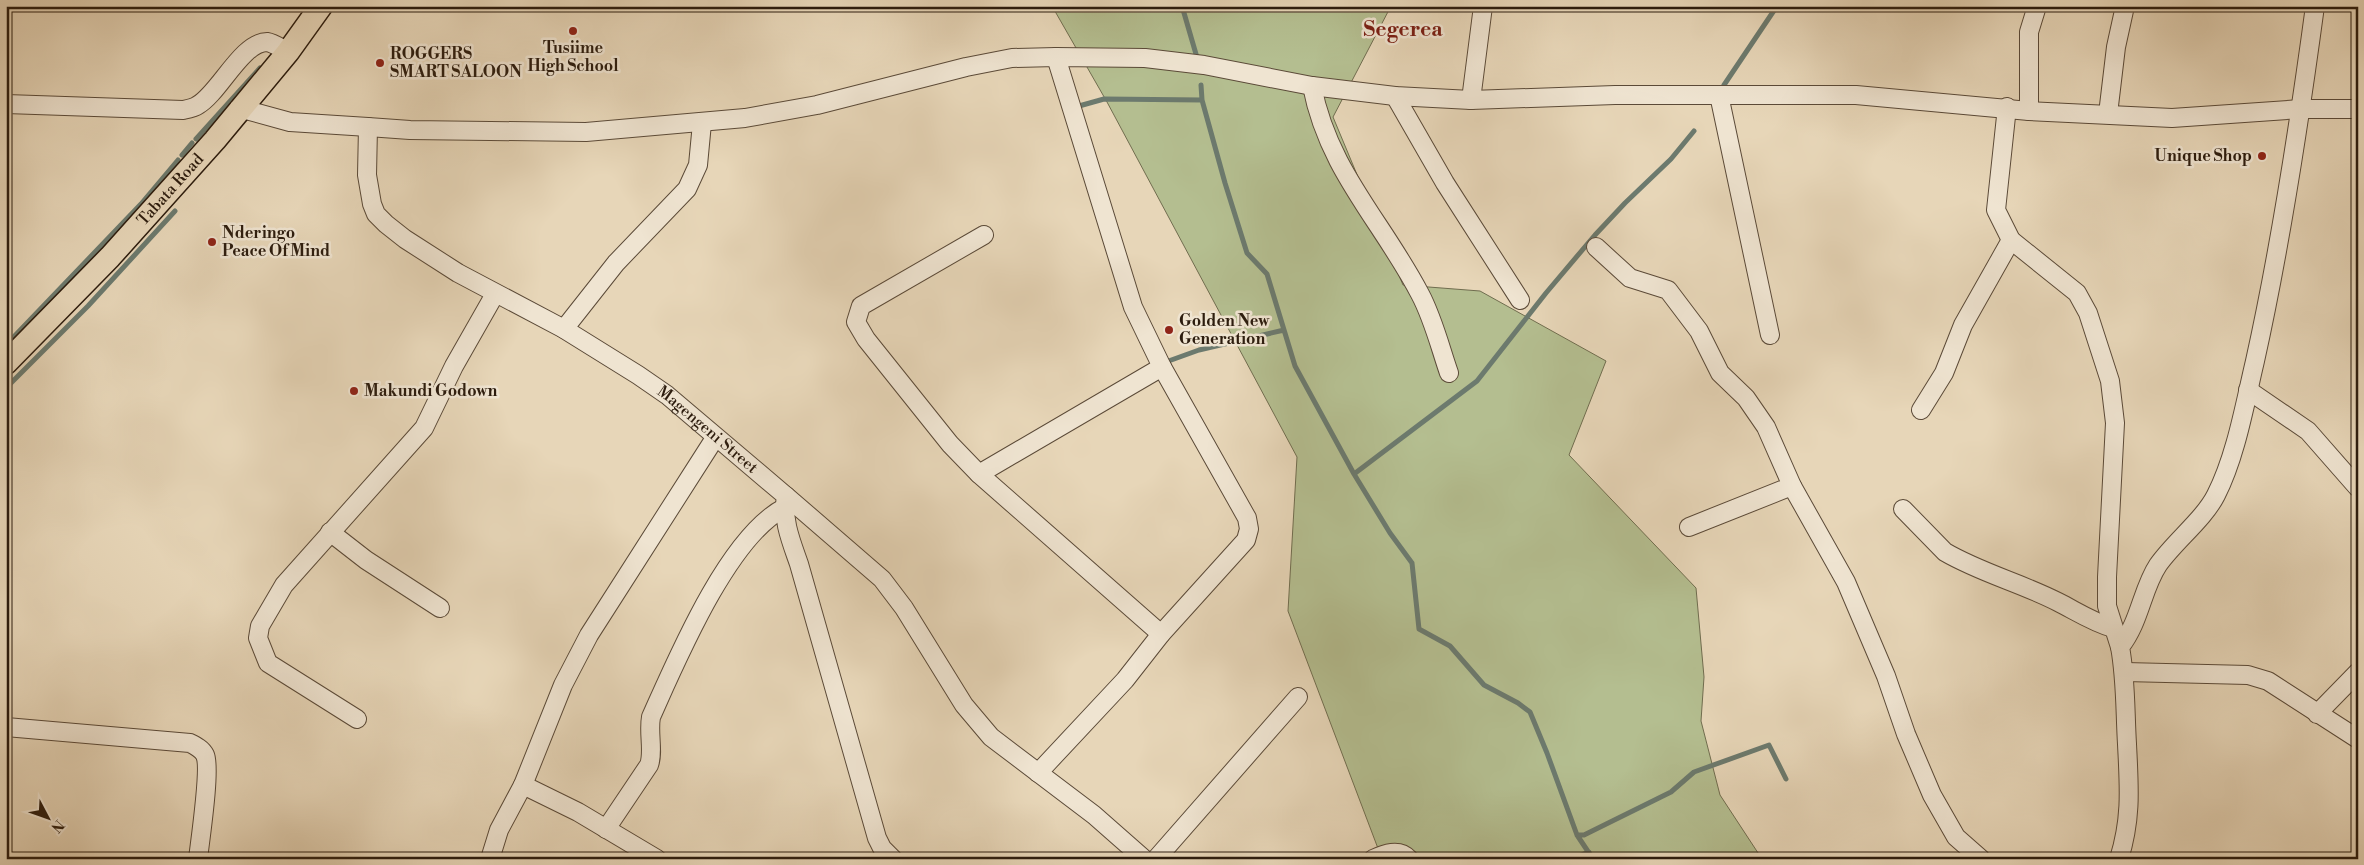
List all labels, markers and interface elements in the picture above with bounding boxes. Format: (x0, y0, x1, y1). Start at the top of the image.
district label: Segerea (1363, 17, 1443, 43)
marker: Tusiime High School (567, 25, 579, 37)
place label: Tusiime High School (527, 38, 619, 76)
place label: ROGGERS SMART SALOON (390, 44, 522, 82)
marker: ROGGERS SMART SALOON (374, 57, 386, 69)
place label: Unique Shop (2155, 146, 2252, 166)
street label: Tabata Road (133, 149, 208, 230)
marker: Unique Shop (2256, 150, 2268, 162)
place label: Nderingo Peace Of Mind (222, 223, 330, 261)
marker: Nderingo Peace Of Mind (206, 236, 218, 248)
place label: Golden New Generation (1179, 311, 1270, 349)
marker: Golden New Generation (1163, 324, 1175, 336)
place label: Makundi Godown (364, 381, 497, 401)
street label: Magengeni Street (653, 381, 762, 478)
marker: Makundi Godown (348, 385, 360, 397)
north arrow (22, 792, 72, 842)
text: N (47, 816, 67, 836)

